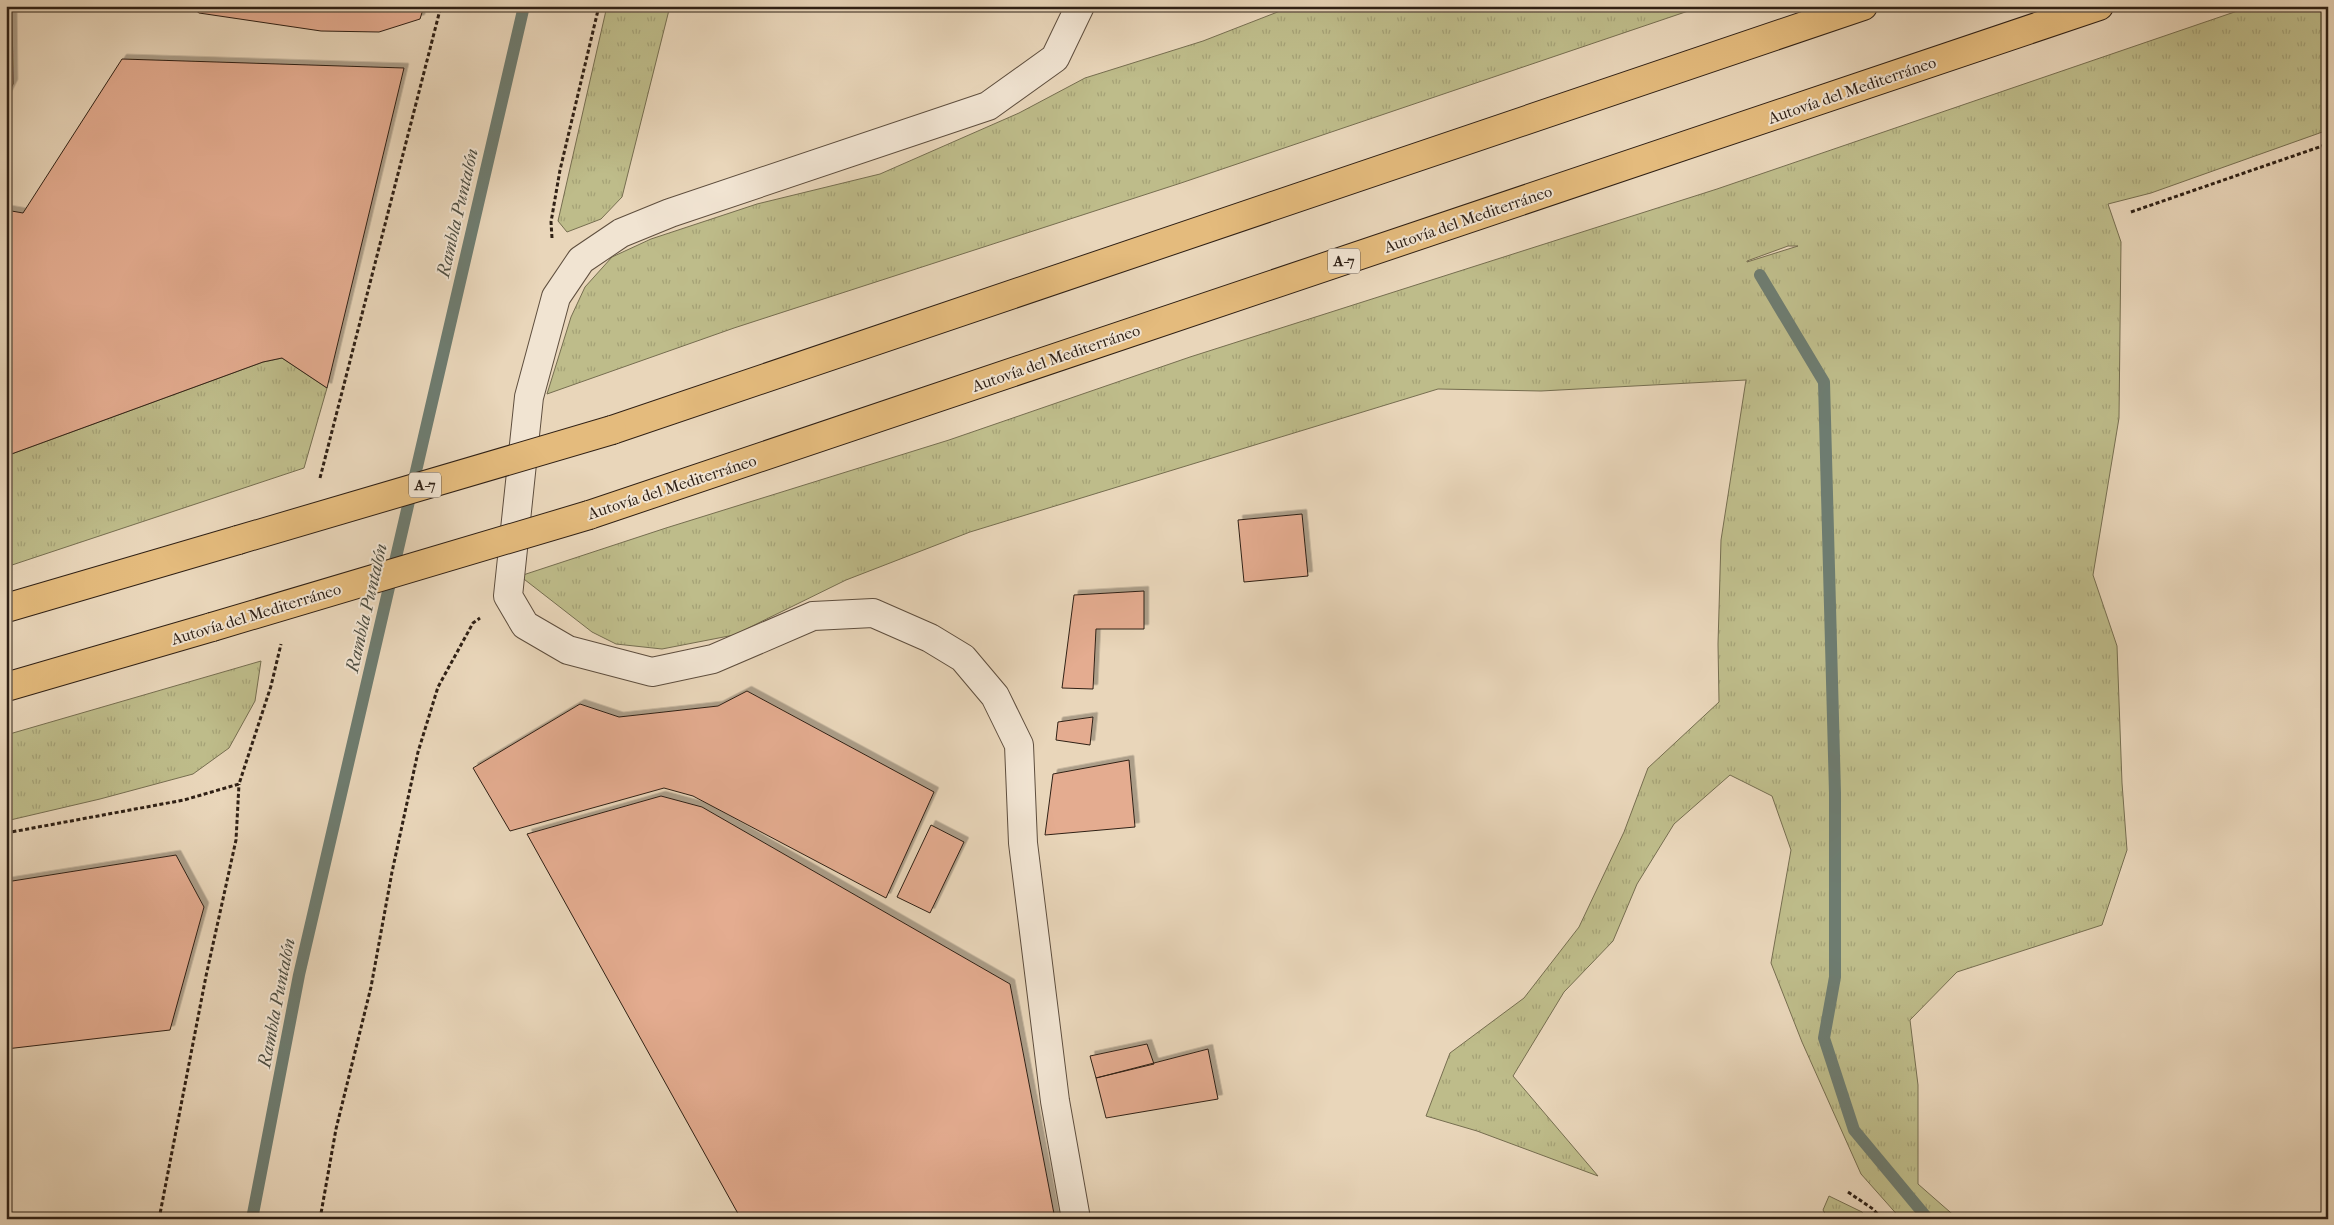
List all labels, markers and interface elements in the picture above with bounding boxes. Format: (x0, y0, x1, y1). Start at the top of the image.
street label: Autovía del Mediterráneo (1765, 52, 1938, 128)
water label: Rambla Puntalón (433, 147, 483, 280)
street label: Autovía del Mediterráneo (1381, 181, 1554, 257)
road number: A-7 (1328, 248, 1360, 274)
street label: Autovía del Mediterráneo (969, 320, 1142, 396)
street label: Autovía del Mediterráneo (584, 451, 759, 524)
road number: A-7 (409, 472, 441, 498)
water label: Rambla Puntalón (342, 542, 392, 675)
street label: Autovía del Mediterráneo (168, 579, 343, 649)
water label: Rambla Puntalón (254, 937, 300, 1070)

